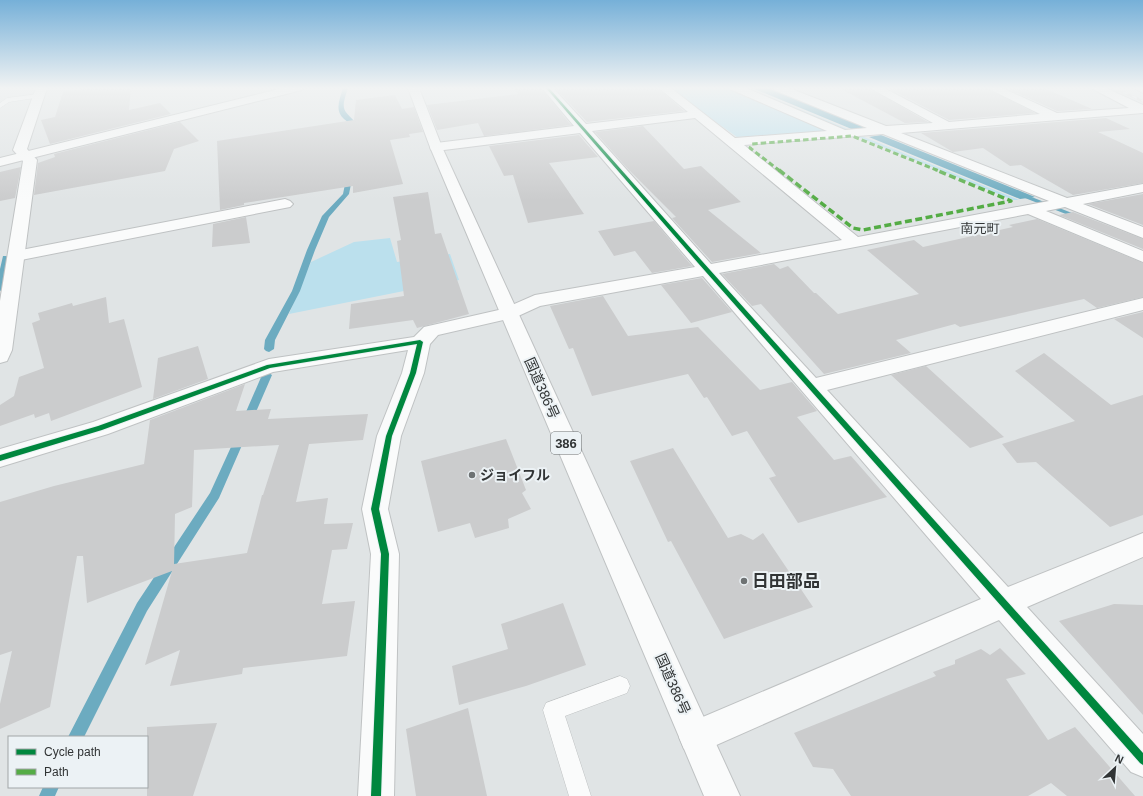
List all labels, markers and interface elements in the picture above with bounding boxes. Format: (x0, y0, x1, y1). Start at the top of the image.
district label: 南元町 (960, 221, 1000, 236)
street label: 国道386号 (521, 355, 563, 421)
road number: 386 (551, 432, 581, 454)
place label: ジョイフル (480, 467, 550, 483)
marker: ジョイフル (467, 470, 477, 480)
place label: 日田部品 (752, 572, 820, 591)
marker: 日田部品 (739, 576, 749, 586)
street label: 国道386号 (652, 651, 694, 717)
legend (8, 736, 148, 788)
text: Cycle path (44, 745, 101, 759)
north arrow (1095, 748, 1135, 788)
text: N (1113, 752, 1126, 766)
text: Path (44, 765, 69, 779)

